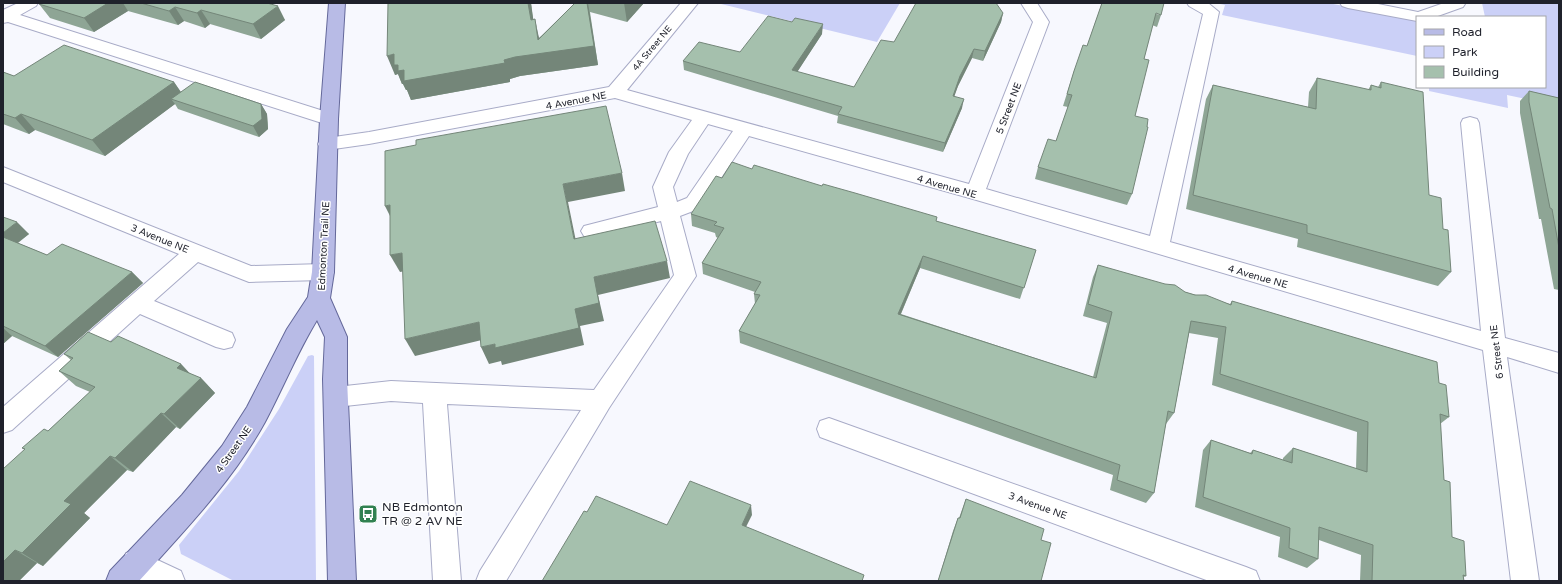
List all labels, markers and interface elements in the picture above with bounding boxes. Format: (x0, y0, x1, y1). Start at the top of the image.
legend (1416, 16, 1546, 88)
street label: 4A Street NE (630, 23, 675, 73)
text: Road (1452, 25, 1482, 39)
text: Park (1452, 45, 1478, 59)
text: Building (1452, 65, 1499, 79)
street label: 5 Street NE (994, 81, 1024, 136)
street label: 4 Avenue NE (545, 89, 608, 113)
street label: 4 Avenue NE (915, 173, 978, 201)
street label: Edmonton Trail NE (316, 201, 332, 291)
street label: 3 Avenue NE (129, 222, 190, 256)
street label: 4 Avenue NE (1226, 263, 1289, 291)
street label: 6 Street NE (1488, 324, 1506, 380)
street label: 4 Street NE (213, 424, 254, 475)
street label: 3 Avenue NE (1007, 490, 1069, 522)
place label: NB Edmonton TR @ 2 AV NE (382, 500, 463, 528)
bus stop icon: NB Edmonton TR @ 2 AV NE (357, 503, 379, 525)

